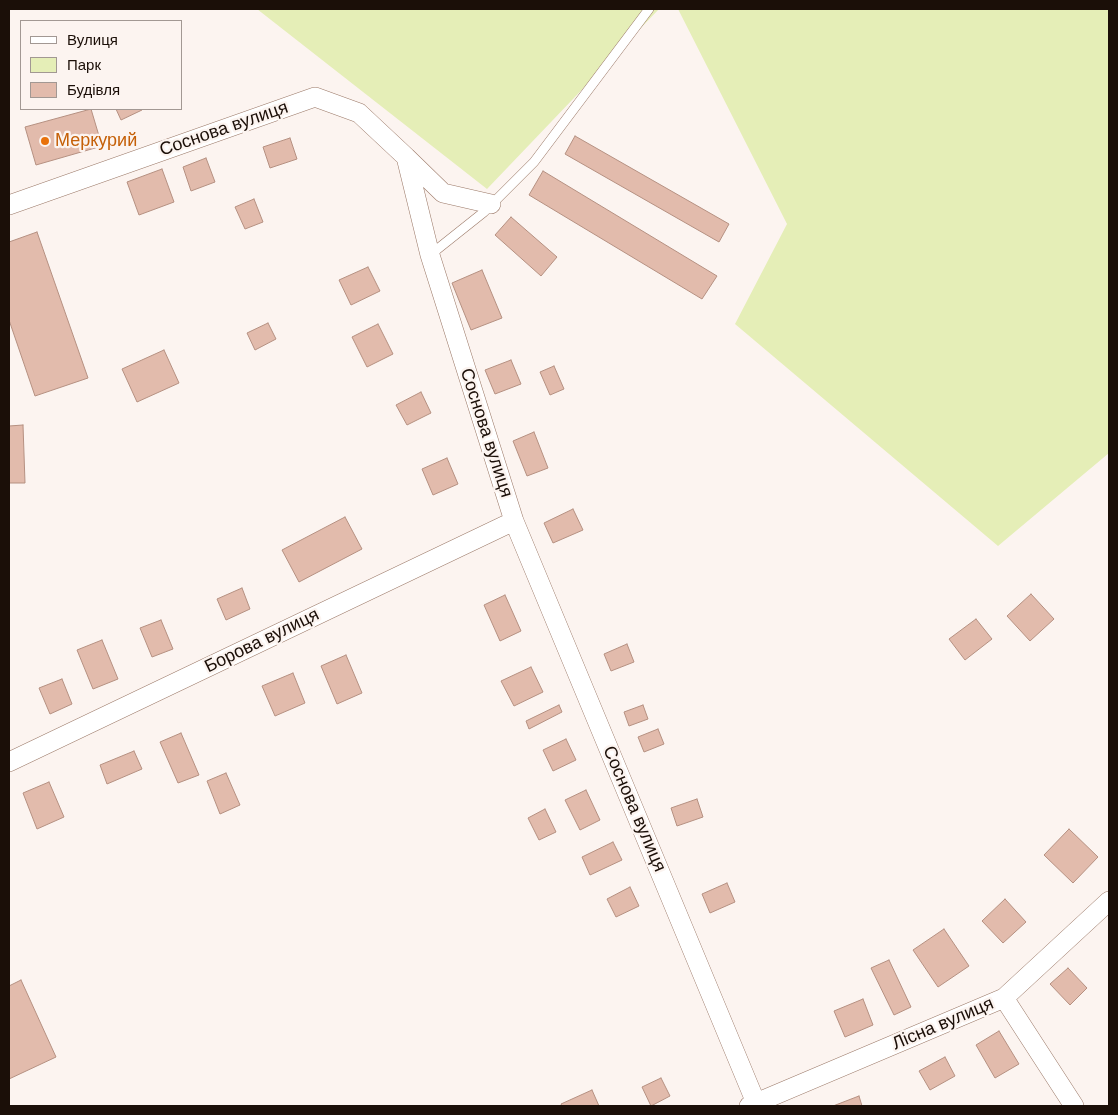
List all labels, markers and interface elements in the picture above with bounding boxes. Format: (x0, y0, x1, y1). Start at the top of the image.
legend (20, 20, 182, 110)
text: Вулиця (67, 31, 118, 48)
text: Парк (67, 56, 101, 73)
text: Будівля (67, 81, 120, 98)
street label: Соснова вулиця (157, 97, 291, 161)
place label: Меркурий (55, 130, 137, 152)
marker: Меркурий (39, 135, 51, 147)
street label: Соснова вулиця (455, 366, 517, 500)
street label: Борова вулиця (201, 604, 323, 678)
street label: Соснова вулиця (598, 743, 670, 875)
street label: Лісна вулиця (889, 993, 997, 1055)

